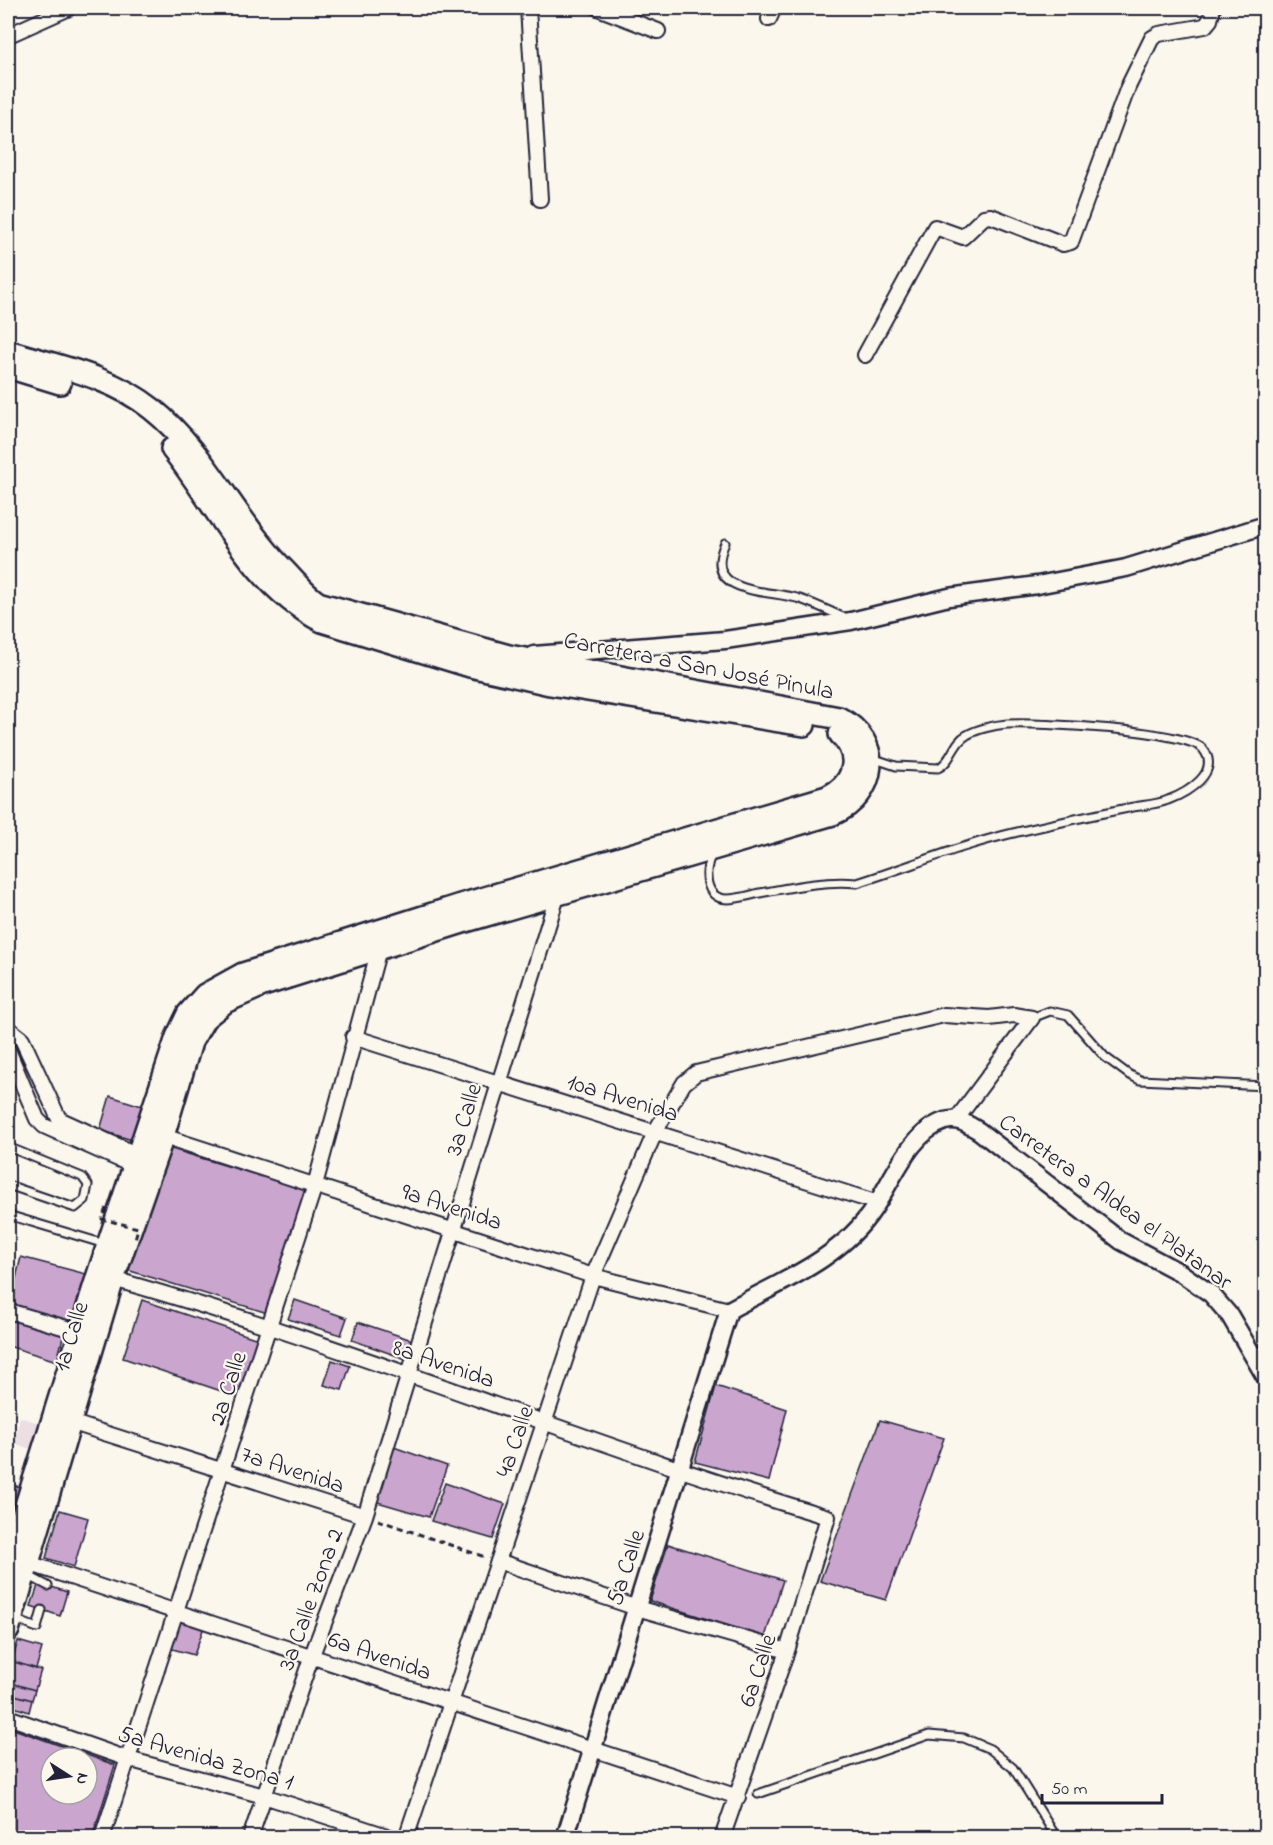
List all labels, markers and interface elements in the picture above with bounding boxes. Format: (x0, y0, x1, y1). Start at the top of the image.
street label: Carretera a San José Pinula (560, 624, 837, 711)
street label: 10a Avenida (562, 1066, 682, 1133)
street label: 3a Calle (438, 1079, 493, 1160)
street label: Carretera a Aldea el Platanar (990, 1106, 1239, 1300)
street label: 9a Avenida (396, 1176, 506, 1241)
street label: 1a Calle (45, 1297, 100, 1376)
street label: 8a Avenida (387, 1332, 499, 1399)
street label: 2a Calle (201, 1347, 258, 1430)
street label: 4a Calle (488, 1401, 545, 1482)
street label: 7a Avenida (236, 1438, 349, 1505)
street label: 3a Calle Zona 2 (270, 1524, 354, 1676)
street label: 5a Calle (599, 1525, 656, 1610)
street label: 6a Avenida (323, 1623, 436, 1691)
street label: 6a Calle (731, 1630, 788, 1712)
street label: 5a Avenida Zona 1 (113, 1718, 298, 1801)
north arrow (39, 1746, 99, 1806)
scale bar (1042, 1767, 1162, 1805)
text: N (69, 1771, 95, 1787)
text: 50 m (1051, 1777, 1088, 1803)

